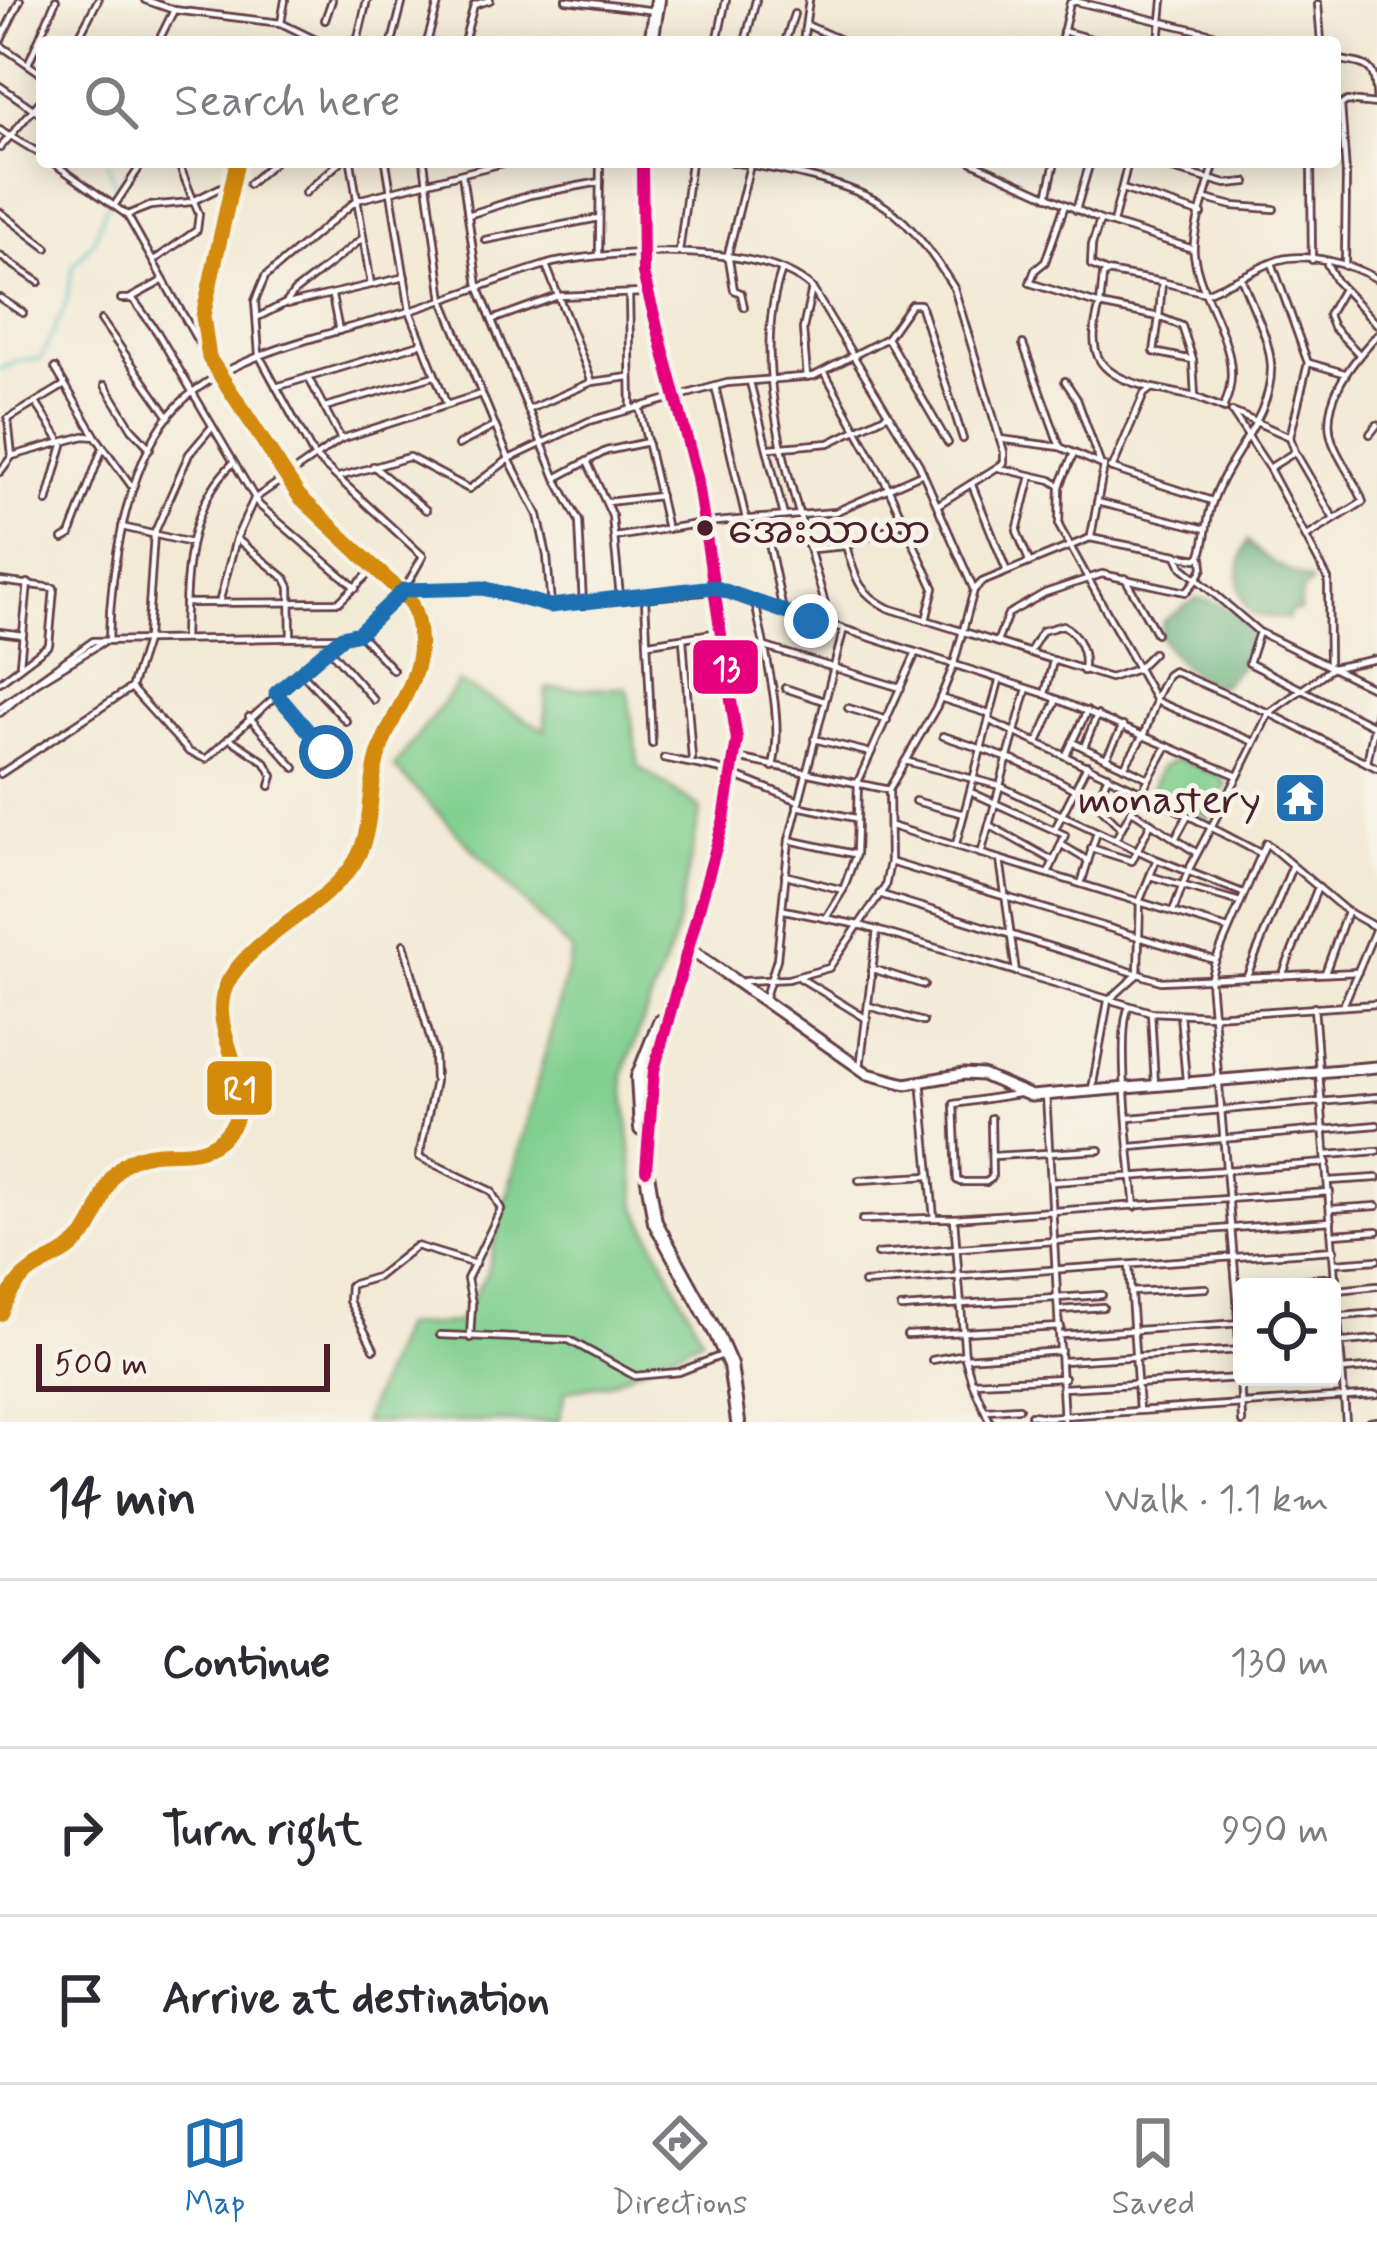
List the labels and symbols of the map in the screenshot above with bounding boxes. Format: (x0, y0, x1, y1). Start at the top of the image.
place label: အေးသာယာ (728, 507, 931, 558)
marker: အေးသာယာ (694, 517, 716, 539)
route end (784, 594, 838, 648)
line badge: 13 (691, 638, 760, 696)
text: 13 (712, 648, 740, 692)
route start (299, 725, 353, 779)
temple icon: monastery (1272, 770, 1328, 826)
place label: monastery (1078, 774, 1261, 829)
line badge: R1 (205, 1059, 274, 1117)
text: R1 (223, 1069, 257, 1113)
scale bar (36, 1338, 330, 1391)

